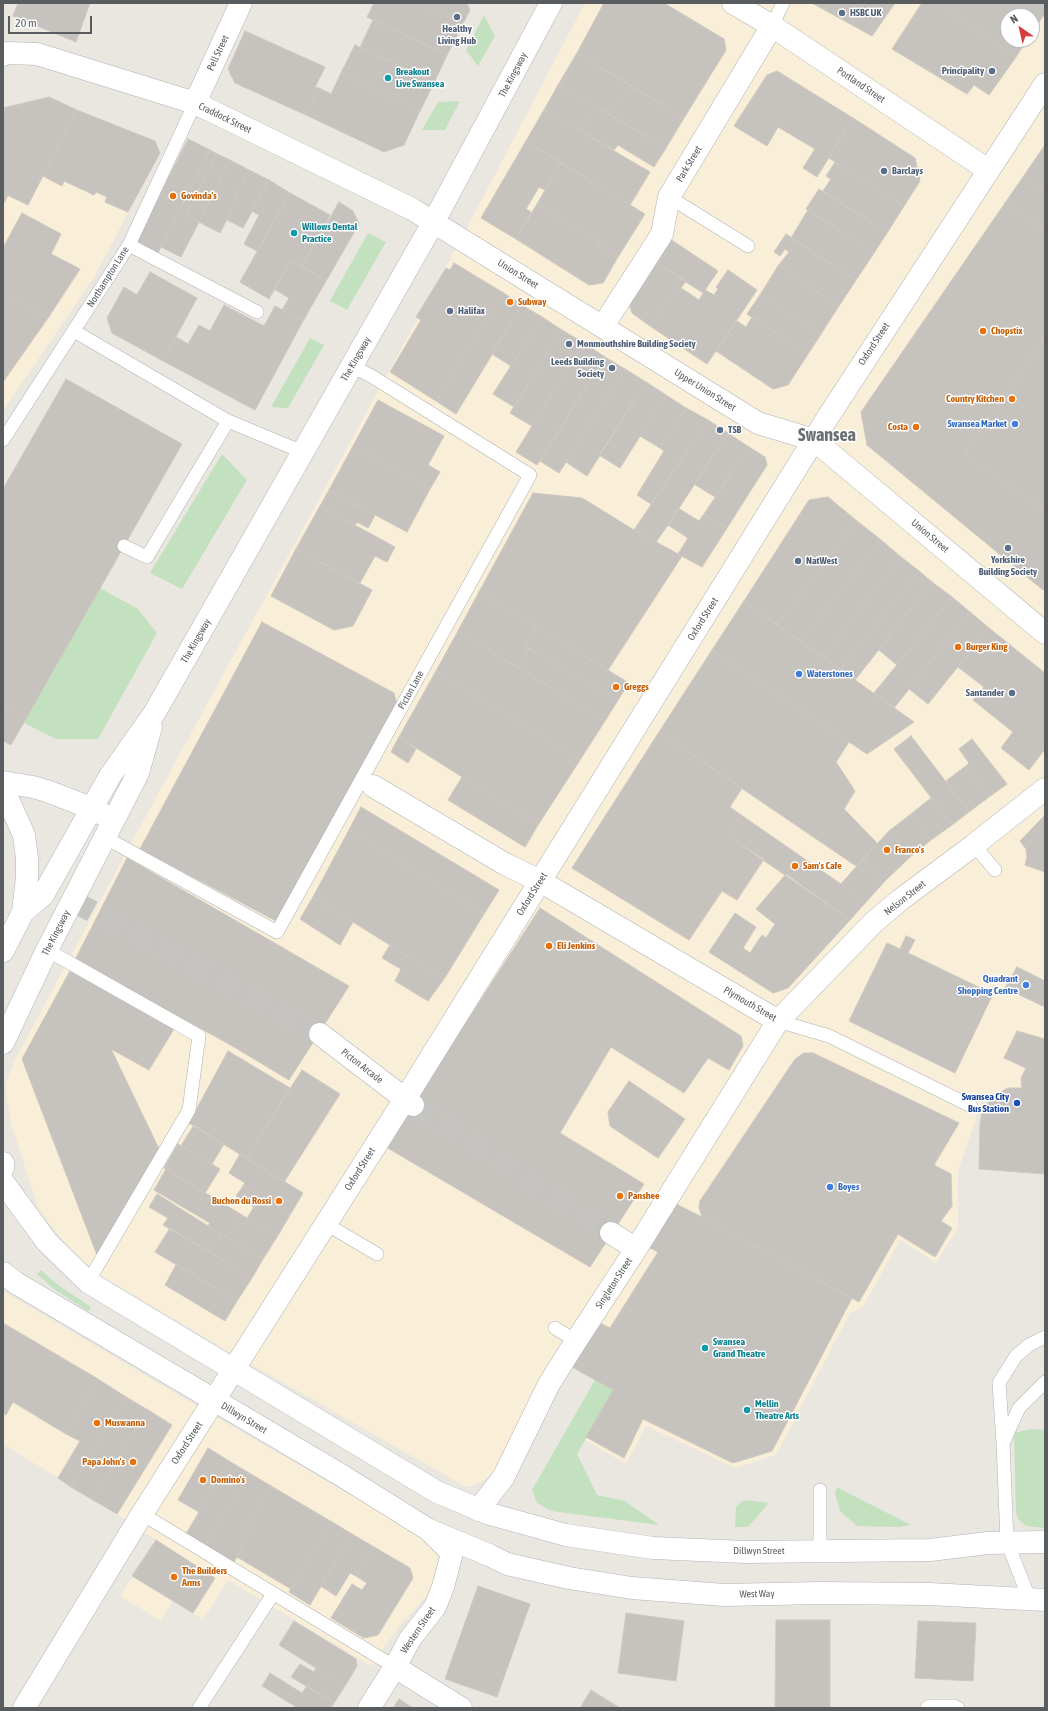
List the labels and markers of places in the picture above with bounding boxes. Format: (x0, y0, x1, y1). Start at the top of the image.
place label: HSBC UK (850, 7, 881, 19)
marker: HSBC UK (837, 8, 847, 18)
marker: Healthy Living Hub (452, 12, 462, 22)
place label: Healthy Living Hub (438, 23, 476, 46)
place label: Principality (942, 65, 984, 77)
place label: Breakout Live Swansea (396, 66, 444, 90)
marker: Principality (987, 66, 997, 76)
marker: Breakout Live Swansea (383, 73, 393, 83)
place label: Barclays (892, 165, 923, 177)
marker: Barclays (879, 166, 889, 176)
place label: Govinda's (181, 190, 217, 202)
marker: Govinda's (168, 191, 178, 201)
place label: Willows Dental Practice (302, 221, 357, 244)
marker: Willows Dental Practice (289, 228, 299, 238)
place label: Subway (518, 296, 546, 308)
marker: Subway (505, 297, 515, 307)
place label: Halifax (458, 305, 485, 317)
marker: Halifax (445, 306, 455, 316)
place label: Chopstix (991, 325, 1023, 337)
marker: Chopstix (978, 326, 988, 336)
place label: Monmouthshire Building Society (577, 338, 696, 350)
marker: Monmouthshire Building Society (564, 339, 574, 349)
place label: Leeds Building Society (551, 356, 604, 380)
marker: Leeds Building Society (607, 363, 617, 373)
place label: Country Kitchen (946, 393, 1004, 405)
marker: Country Kitchen (1007, 394, 1017, 404)
place label: Swansea Market (948, 418, 1007, 430)
marker: Swansea Market (1010, 419, 1020, 429)
place label: Costa (888, 421, 908, 433)
marker: Costa (911, 422, 921, 432)
place label: TSB (728, 424, 741, 436)
marker: TSB (715, 425, 725, 435)
marker: Yorkshire Building Society (1003, 543, 1013, 553)
place label: Yorkshire Building Society (979, 554, 1037, 578)
place label: NatWest (806, 555, 837, 567)
marker: NatWest (793, 556, 803, 566)
place label: Burger King (966, 641, 1008, 653)
marker: Burger King (953, 642, 963, 652)
place label: Waterstones (807, 668, 853, 680)
marker: Waterstones (794, 669, 804, 679)
place label: Greggs (624, 681, 649, 693)
marker: Greggs (611, 682, 621, 692)
place label: Santander (966, 687, 1004, 699)
marker: Santander (1007, 688, 1017, 698)
place label: Franco's (895, 844, 924, 856)
marker: Franco's (882, 845, 892, 855)
place label: Sam's Cafe (803, 860, 842, 872)
marker: Sam's Cafe (790, 861, 800, 871)
place label: Eli Jenkins (557, 940, 595, 952)
marker: Eli Jenkins (544, 941, 554, 951)
place label: Quadrant Shopping Centre (958, 973, 1018, 996)
marker: Quadrant Shopping Centre (1021, 980, 1031, 990)
place label: Swansea City Bus Station (962, 1091, 1009, 1114)
marker: Swansea City Bus Station (1012, 1098, 1022, 1108)
place label: Boyes (838, 1181, 859, 1193)
marker: Boyes (825, 1182, 835, 1192)
place label: Panshee (628, 1190, 660, 1202)
marker: Panshee (615, 1191, 625, 1201)
place label: Buchon du Rossi (212, 1195, 271, 1207)
marker: Buchon du Rossi (274, 1196, 284, 1206)
place label: Swansea Grand Theatre (713, 1336, 765, 1360)
marker: Swansea Grand Theatre (700, 1343, 710, 1353)
place label: Mellin Theatre Arts (755, 1398, 799, 1422)
marker: Mellin Theatre Arts (742, 1405, 752, 1415)
place label: Muswanna (105, 1417, 145, 1429)
marker: Muswanna (92, 1418, 102, 1428)
place label: Papa John's (82, 1456, 125, 1468)
marker: Papa John's (128, 1457, 138, 1467)
place label: Domino's (211, 1474, 245, 1486)
marker: Domino's (198, 1475, 208, 1485)
place label: The Builders Arms (182, 1565, 227, 1588)
marker: The Builders Arms (169, 1572, 179, 1582)

